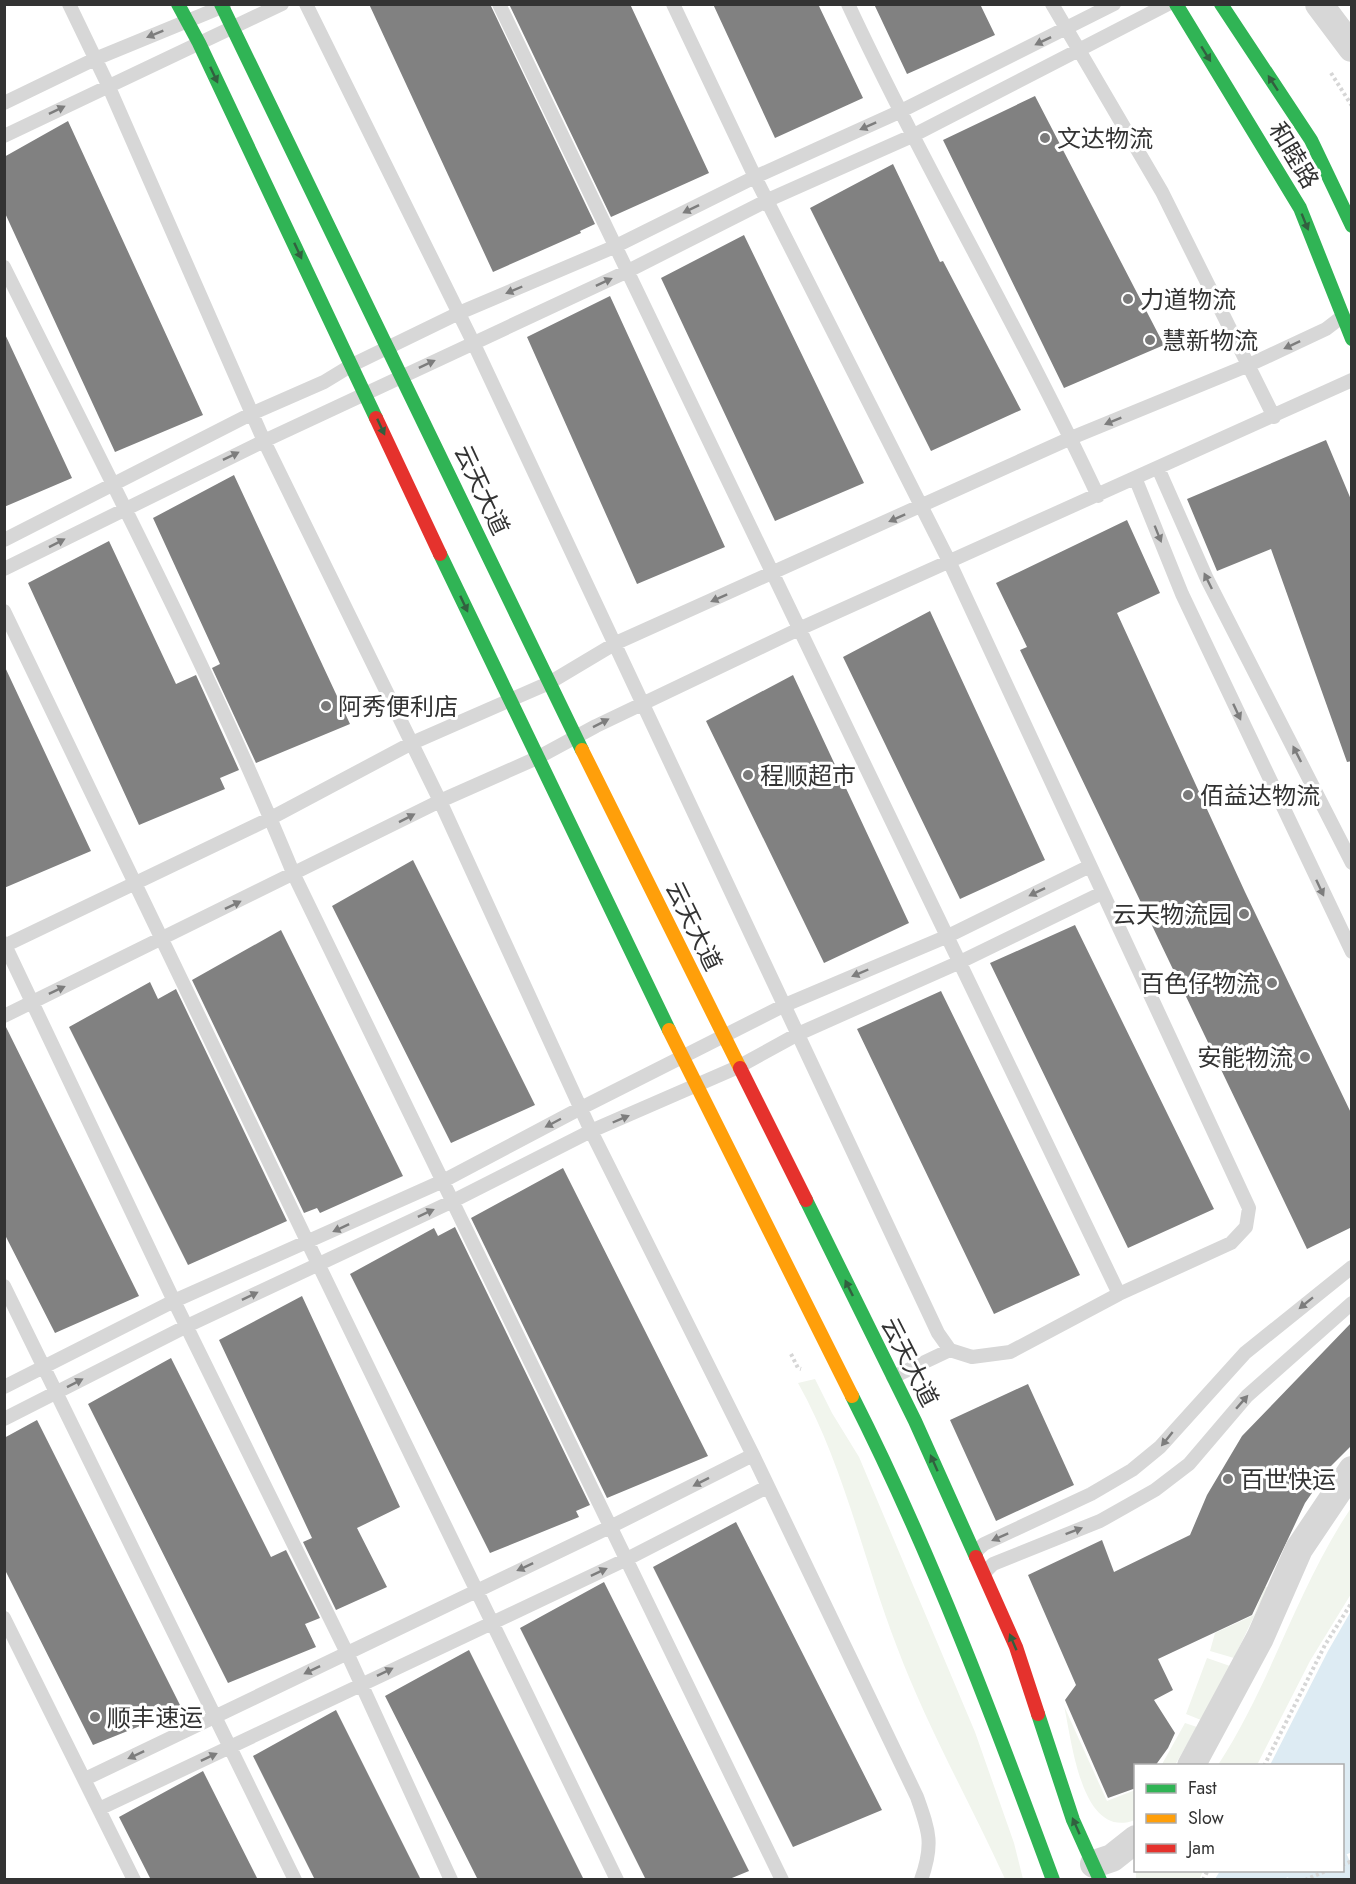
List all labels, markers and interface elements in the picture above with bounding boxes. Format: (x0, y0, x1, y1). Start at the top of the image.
one-way arrow (145, 29, 163, 39)
one-way arrow (1034, 35, 1052, 45)
one-way arrow (1201, 46, 1212, 62)
one-way arrow (210, 67, 219, 84)
one-way arrow (1267, 75, 1278, 91)
one-way arrow (49, 105, 66, 115)
street label: 和睦路 (1260, 115, 1328, 195)
one-way arrow (858, 121, 876, 131)
place label: 文达物流 (1057, 121, 1153, 156)
marker: 文达物流 (1038, 131, 1052, 145)
one-way arrow (683, 204, 700, 213)
one-way arrow (1301, 213, 1310, 231)
one-way arrow (293, 243, 302, 260)
one-way arrow (595, 277, 613, 287)
place label: 力道物流 (1140, 282, 1236, 317)
one-way arrow (505, 286, 523, 295)
marker: 力道物流 (1121, 292, 1135, 306)
place label: 慧新物流 (1162, 323, 1258, 358)
marker: 慧新物流 (1143, 333, 1157, 347)
one-way arrow (1284, 340, 1301, 349)
one-way arrow (418, 360, 435, 369)
one-way arrow (1104, 417, 1122, 426)
one-way arrow (377, 419, 386, 436)
street label: 云天大道 (446, 439, 518, 541)
one-way arrow (223, 452, 240, 461)
one-way arrow (888, 513, 905, 522)
one-way arrow (1154, 525, 1163, 543)
one-way arrow (48, 538, 65, 548)
one-way arrow (1203, 572, 1212, 589)
one-way arrow (710, 593, 727, 602)
one-way arrow (459, 596, 469, 614)
place label: 阿秀便利店 (338, 689, 458, 724)
marker: 阿秀便利店 (319, 699, 333, 713)
one-way arrow (1233, 703, 1242, 720)
one-way arrow (592, 719, 610, 729)
one-way arrow (1293, 745, 1302, 762)
place label: 程顺超市 (760, 758, 856, 793)
marker: 程顺超市 (741, 768, 755, 782)
place label: 佰益达物流 (1200, 778, 1320, 813)
marker: 佰益达物流 (1181, 788, 1195, 802)
one-way arrow (399, 813, 416, 823)
street label: 云天大道 (657, 875, 731, 977)
one-way arrow (1315, 880, 1325, 898)
one-way arrow (1029, 887, 1046, 896)
place label: 云天物流园 (1112, 897, 1232, 932)
one-way arrow (224, 901, 241, 910)
marker: 云天物流园 (1237, 907, 1251, 921)
place label: 百色仔物流 (1140, 966, 1260, 1001)
one-way arrow (851, 969, 869, 978)
marker: 百色仔物流 (1265, 976, 1279, 990)
one-way arrow (48, 986, 65, 995)
place label: 安能物流 (1197, 1040, 1293, 1075)
marker: 安能物流 (1298, 1050, 1312, 1064)
one-way arrow (612, 1114, 629, 1123)
one-way arrow (544, 1118, 561, 1128)
one-way arrow (418, 1208, 436, 1218)
one-way arrow (332, 1224, 349, 1233)
one-way arrow (844, 1280, 853, 1297)
one-way arrow (241, 1291, 258, 1300)
one-way arrow (1298, 1297, 1313, 1309)
street label: 云天大道 (873, 1311, 947, 1413)
one-way arrow (67, 1378, 84, 1387)
one-way arrow (1235, 1395, 1248, 1410)
one-way arrow (1161, 1432, 1173, 1447)
one-way arrow (930, 1455, 939, 1472)
place label: 百世快运 (1240, 1462, 1336, 1497)
marker: 百世快运 (1221, 1472, 1235, 1486)
one-way arrow (692, 1477, 709, 1486)
one-way arrow (1065, 1525, 1083, 1535)
one-way arrow (990, 1532, 1008, 1542)
one-way arrow (517, 1562, 534, 1571)
one-way arrow (591, 1567, 608, 1576)
one-way arrow (1008, 1632, 1018, 1650)
one-way arrow (303, 1665, 320, 1674)
one-way arrow (376, 1668, 393, 1677)
place label: 顺丰速运 (107, 1700, 203, 1735)
marker: 顺丰速运 (88, 1710, 102, 1724)
one-way arrow (128, 1750, 145, 1759)
one-way arrow (201, 1753, 218, 1762)
legend (1134, 1764, 1344, 1872)
text: Fast (1188, 1775, 1217, 1801)
text: Slow (1188, 1805, 1225, 1831)
one-way arrow (1071, 1817, 1081, 1835)
text: Jam (1186, 1835, 1215, 1861)

